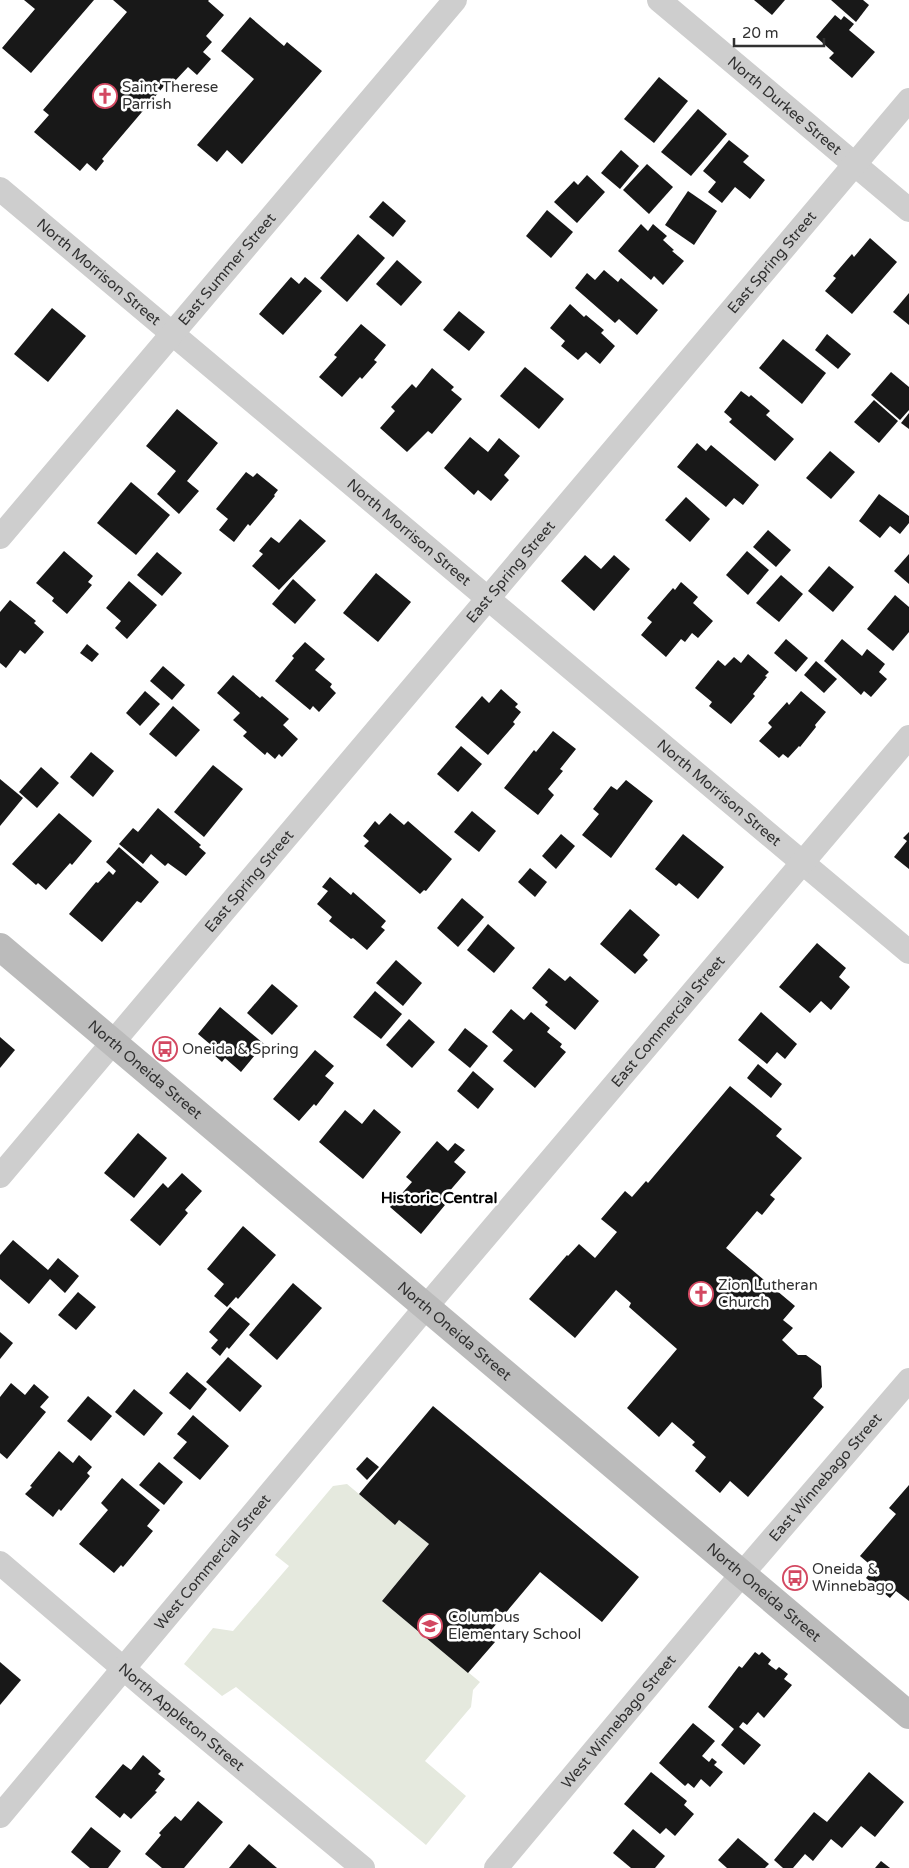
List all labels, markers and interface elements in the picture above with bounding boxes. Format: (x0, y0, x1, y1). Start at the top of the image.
scale bar (734, 15, 824, 47)
text: 20 m (742, 24, 779, 42)
street label: North Durkee Street (724, 52, 845, 159)
place label: Saint Therese Parrish (122, 78, 218, 113)
church icon: Saint Therese Parrish (92, 83, 118, 109)
street label: East Spring Street (724, 207, 820, 317)
street label: East Summer Street (174, 209, 280, 329)
street label: North Morrison Street (33, 215, 165, 329)
street label: North Morrison Street (343, 475, 475, 590)
street label: East Spring Street (462, 517, 559, 627)
street label: North Morrison Street (654, 736, 785, 850)
street label: East Spring Street (201, 826, 298, 936)
street label: East Commercial Street (607, 952, 729, 1091)
street label: North Oneida Street (84, 1016, 206, 1123)
bus stop icon: Oneida & Spring (152, 1036, 178, 1062)
place label: Oneida & Spring (182, 1040, 299, 1058)
district label: Historic Central (381, 1188, 497, 1208)
place label: Zion Lutheran Church (718, 1276, 818, 1311)
street label: North Oneida Street (394, 1278, 515, 1384)
church icon: Zion Lutheran Church (688, 1281, 714, 1307)
street label: East Winnebago Street (765, 1409, 886, 1545)
street label: West Commercial Street (151, 1490, 275, 1634)
street label: North Oneida Street (703, 1539, 825, 1646)
place label: Oneida & Winnebago (812, 1560, 894, 1595)
bus stop icon: Oneida & Winnebago (782, 1565, 808, 1591)
place label: Columbus Elementary School (448, 1608, 581, 1643)
school or university icon: Columbus Elementary School (417, 1613, 443, 1639)
street label: West Winnebago Street (558, 1651, 680, 1792)
street label: North Appleton Street (115, 1659, 248, 1775)

